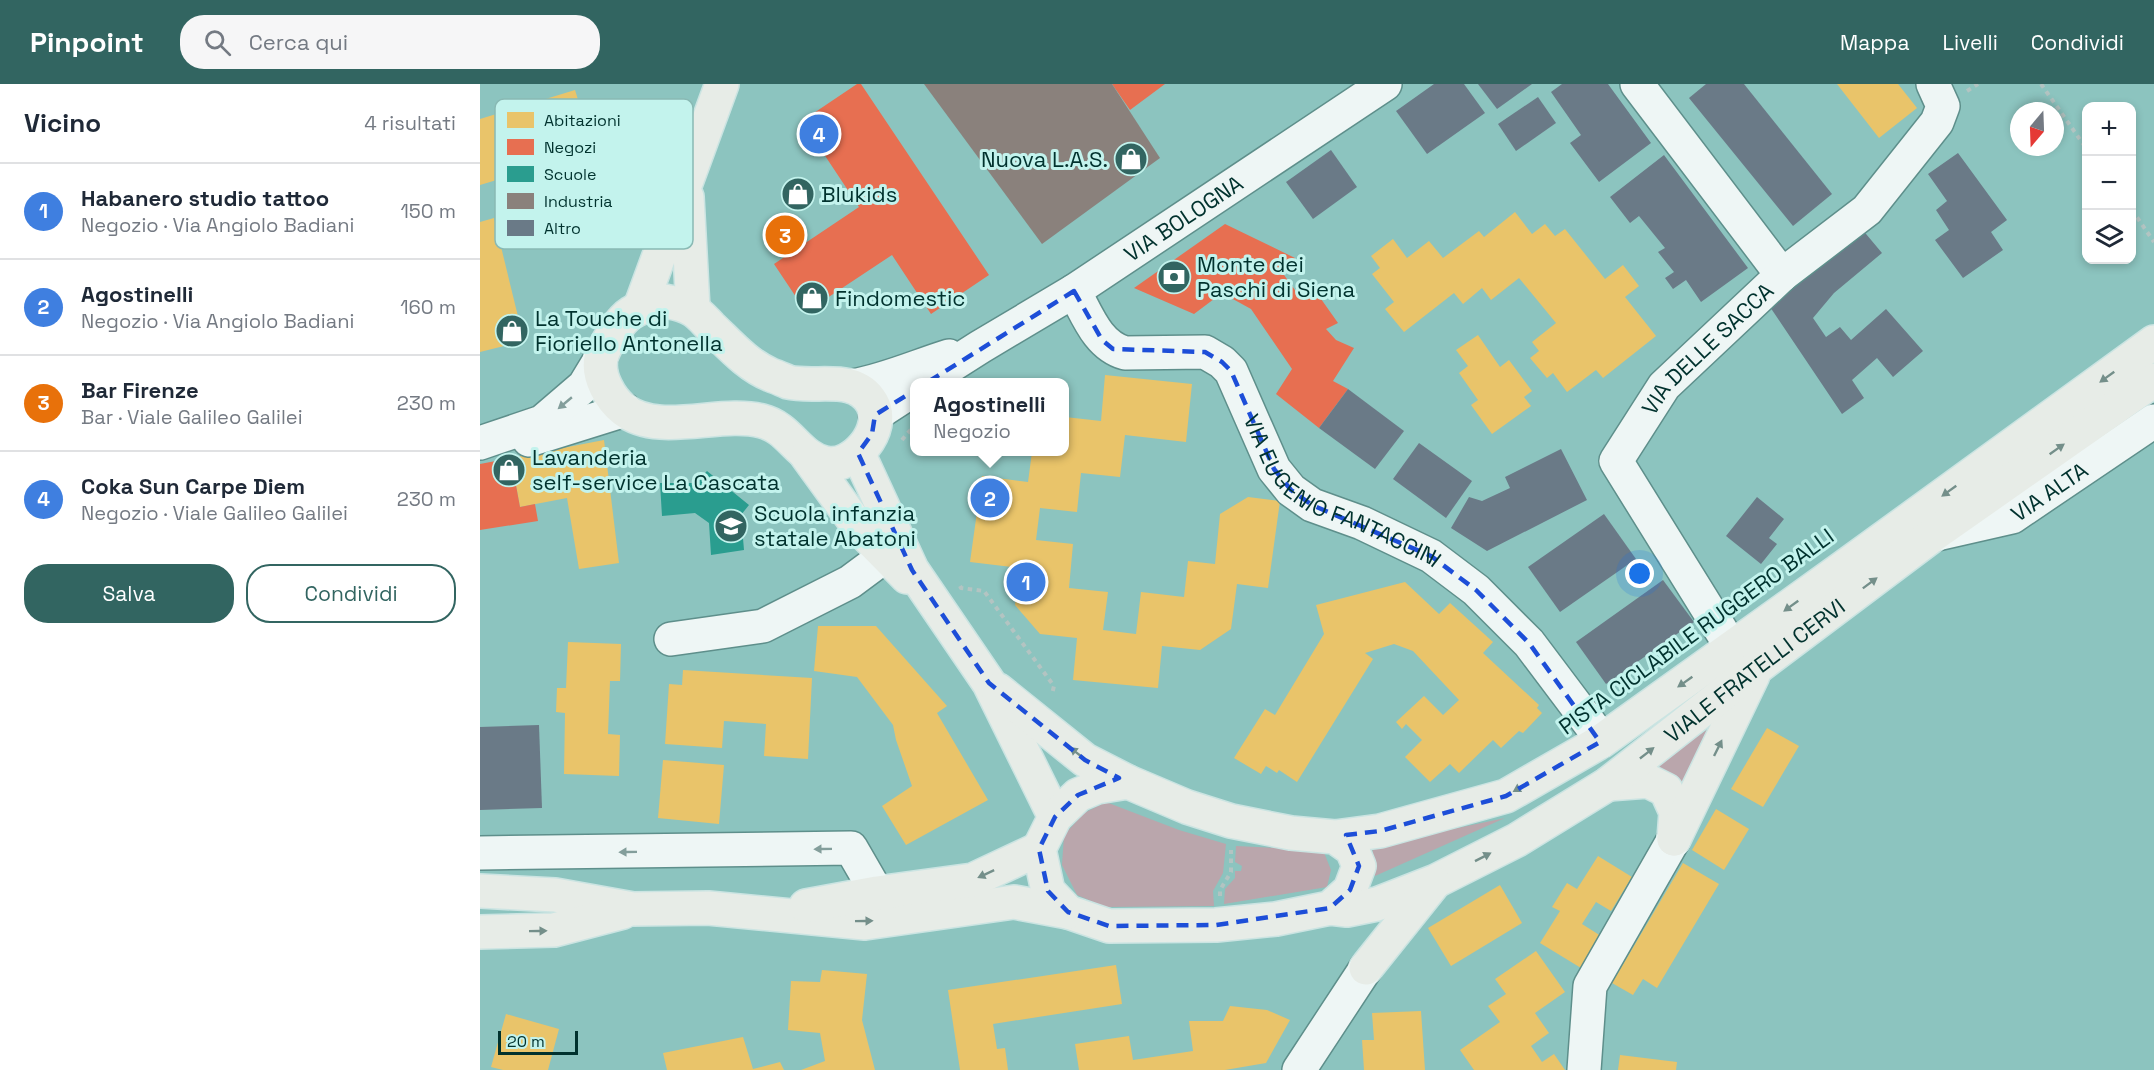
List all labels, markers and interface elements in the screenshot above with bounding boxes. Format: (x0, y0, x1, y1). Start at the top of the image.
search box (180, 15, 600, 69)
text: Pinpoint (30, 24, 144, 60)
icon: search (201, 26, 234, 59)
text: Cerca qui (249, 28, 348, 56)
text: Mappa (1840, 29, 1909, 56)
text: Livelli (1942, 29, 1998, 56)
text: Condividi (2031, 29, 2124, 56)
legend (495, 99, 693, 249)
north arrow (2010, 102, 2064, 156)
map controls (2082, 102, 2136, 264)
button: + (2082, 102, 2136, 156)
text: Vicino (24, 106, 101, 140)
text: 4 risultati (364, 110, 456, 136)
text: Abitazioni (544, 110, 621, 131)
pin: 4 (800, 112, 838, 156)
text: Negozi (544, 137, 596, 158)
shop icon: Nuova L.A.S. (1113, 141, 1149, 177)
place label: Nuova L.A.S. (981, 145, 1108, 173)
button: − (2082, 156, 2136, 210)
text: Scuole (544, 164, 596, 185)
street label: VIA BOLOGNA (1119, 169, 1248, 268)
shop icon: Blukids (780, 176, 816, 212)
place label: Blukids (821, 180, 897, 208)
text: Habanero studio tattoo (81, 184, 329, 212)
text: Industria (544, 191, 613, 212)
text: 1 (39, 198, 48, 224)
text: 150 m (401, 198, 456, 224)
button: layers (2082, 210, 2136, 264)
text: Negozio · Via Angiolo Badiani (81, 212, 354, 238)
pin: 3 (766, 212, 804, 258)
text: Altro (544, 218, 581, 239)
place label: Monte dei Paschi di Siena (1197, 250, 1355, 303)
bank icon: Monte dei Paschi di Siena (1156, 259, 1192, 295)
street label: VIA DELLE SACCA (1635, 276, 1779, 420)
text: Agostinelli (81, 280, 193, 308)
shop icon: Findomestic (794, 280, 830, 316)
place label: Findomestic (835, 284, 965, 312)
text: 2 (38, 294, 49, 320)
text: 160 m (400, 294, 456, 320)
place label: La Touche di Fioriello Antonella (535, 304, 723, 357)
text: Negozio · Via Angiolo Badiani (81, 308, 354, 334)
shop icon: La Touche di Fioriello Antonella (494, 313, 530, 349)
one-way arrow (2099, 370, 2114, 382)
text: Bar Firenze (81, 376, 199, 404)
popup (910, 378, 1069, 456)
text: 3 (37, 390, 50, 416)
text: 230 m (397, 390, 456, 416)
text: Agostinelli (933, 390, 1046, 418)
one-way arrow (557, 396, 573, 409)
text: Bar · Viale Galileo Galilei (81, 404, 303, 430)
street label: VIA EUGENIO FANTACCINI (1238, 410, 1447, 573)
text: Negozio (933, 418, 1011, 444)
place label: Lavanderia self-service La Cascata (532, 443, 780, 496)
one-way arrow (2049, 443, 2065, 455)
shop icon: Lavanderia self-service La Cascata (491, 452, 527, 488)
street label: VIA ALTA (2005, 456, 2093, 528)
text: Coka Sun Carpe Diem (81, 472, 305, 500)
pin: 2 (970, 476, 1010, 520)
one-way arrow (1942, 485, 1957, 497)
text: 4 (37, 486, 50, 512)
text: 230 m (397, 486, 456, 512)
place label: Scuola infanzia statale Abatoni (754, 499, 916, 552)
text: Negozio · Viale Galileo Galilei (81, 500, 348, 526)
school or university icon: Scuola infanzia statale Abatoni (713, 508, 749, 544)
street label: PISTA CICLABILE RUGGERO BALLI (1553, 522, 1839, 740)
your location (1625, 559, 1654, 588)
pin: 1 (1006, 560, 1046, 604)
button: Salva (24, 564, 234, 623)
button: Condividi (246, 564, 456, 623)
one-way arrow (1863, 578, 1878, 590)
street label: VIALE FRATELLI CERVI (1658, 592, 1850, 749)
one-way arrow (1784, 600, 1800, 612)
one-way arrow (1677, 675, 1692, 687)
one-way arrow (1713, 740, 1722, 757)
one-way arrow (1069, 747, 1085, 760)
one-way arrow (1640, 748, 1655, 760)
one-way arrow (1512, 782, 1529, 792)
one-way arrow (814, 844, 833, 854)
one-way arrow (619, 848, 638, 857)
one-way arrow (1474, 852, 1491, 862)
one-way arrow (977, 869, 994, 878)
one-way arrow (854, 917, 873, 926)
one-way arrow (529, 926, 548, 935)
scale bar (498, 1028, 578, 1056)
text: 20 m (507, 1031, 545, 1052)

